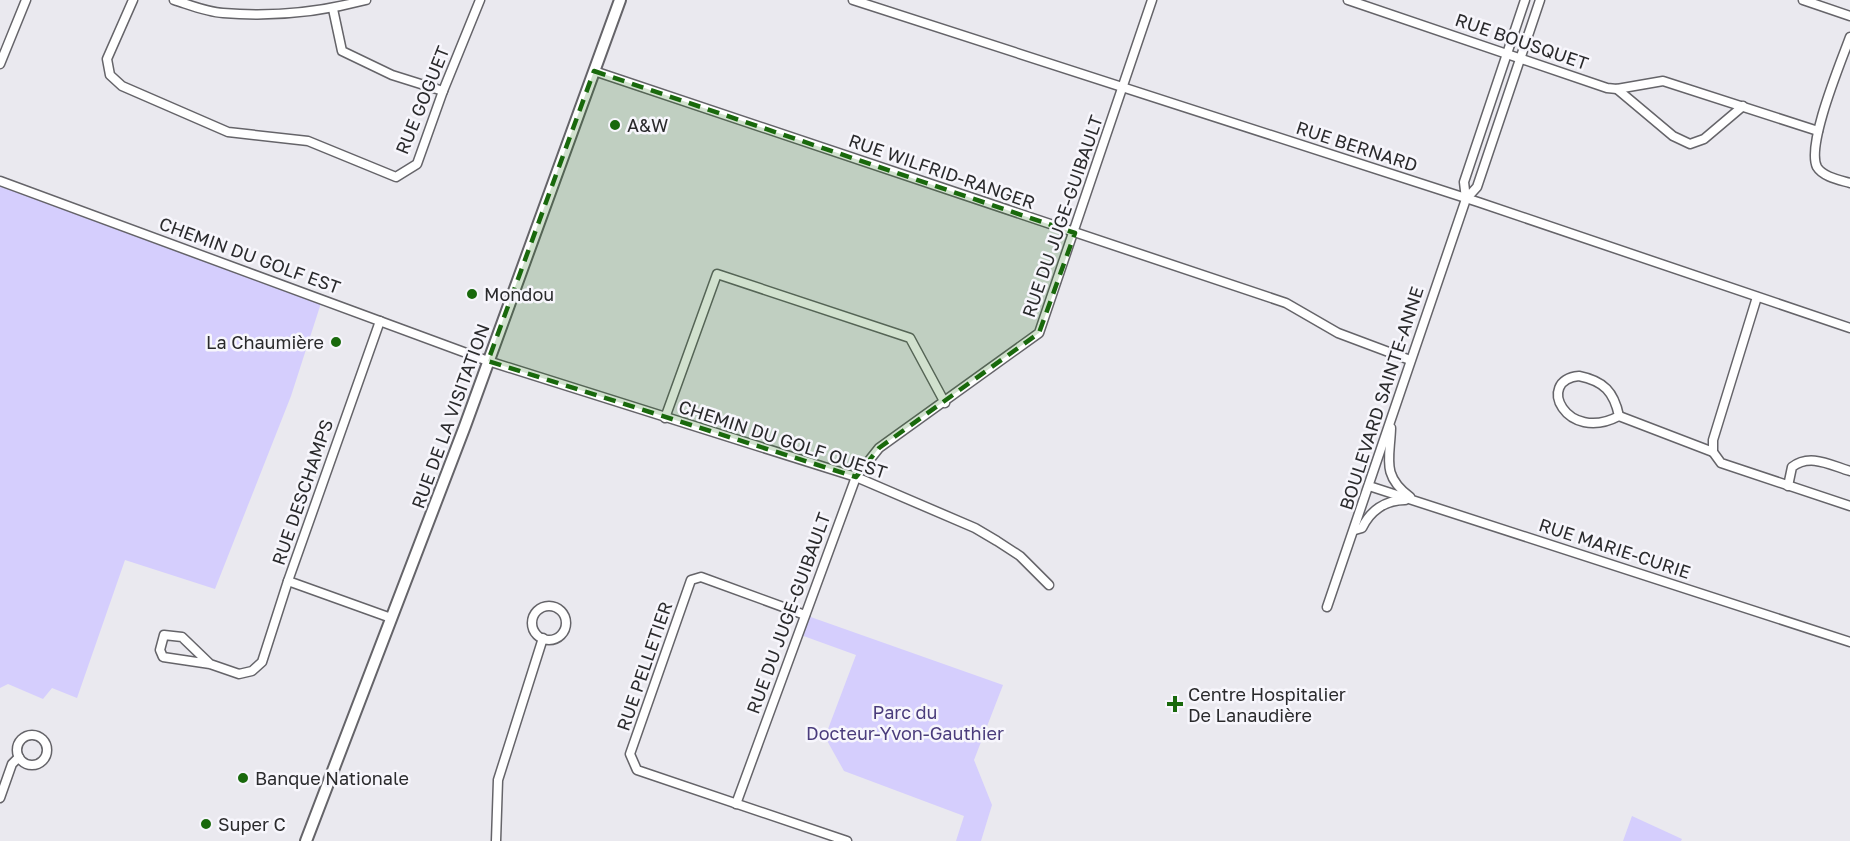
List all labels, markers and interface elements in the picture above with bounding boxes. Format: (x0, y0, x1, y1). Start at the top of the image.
street label: RUE BOUSQUET (1453, 8, 1591, 74)
street label: RUE GOGUET (390, 43, 454, 157)
street label: RUE DU JUGE-GUIBAULT (1017, 112, 1107, 320)
place label: A&W (627, 114, 668, 136)
street label: RUE BERNARD (1293, 116, 1421, 176)
marker: A&W (608, 118, 622, 132)
street label: RUE WILFRID-RANGER (846, 129, 1038, 213)
street label: CHEMIN DU GOLF EST (156, 212, 344, 298)
place label: Mondou (484, 283, 554, 305)
street label: BOULEVARD SAINTE-ANNE (1334, 283, 1428, 513)
marker: Mondou (465, 287, 479, 301)
street label: RUE DE LA VISITATION (406, 321, 494, 511)
place label: La Chaumière (206, 331, 324, 353)
marker: La Chaumière (329, 335, 343, 349)
street label: CHEMIN DU GOLF OUEST (676, 395, 890, 483)
street label: RUE DESCHAMPS (267, 416, 337, 568)
street label: RUE DU JUGE-GUIBAULT (741, 509, 835, 717)
street label: RUE MARIE-CURIE (1536, 513, 1694, 583)
street label: RUE PELLETIER (612, 599, 676, 733)
place label: Centre Hospitalier De Lanaudière (1188, 683, 1346, 726)
marker: Centre Hospitalier De Lanaudière (1166, 695, 1184, 713)
park label: Parc du Docteur-Yvon-Gauthier (806, 701, 1004, 744)
place label: Banque Nationale (255, 767, 409, 789)
marker: Banque Nationale (236, 771, 250, 785)
place label: Super C (218, 813, 286, 835)
marker: Super C (199, 817, 213, 831)

